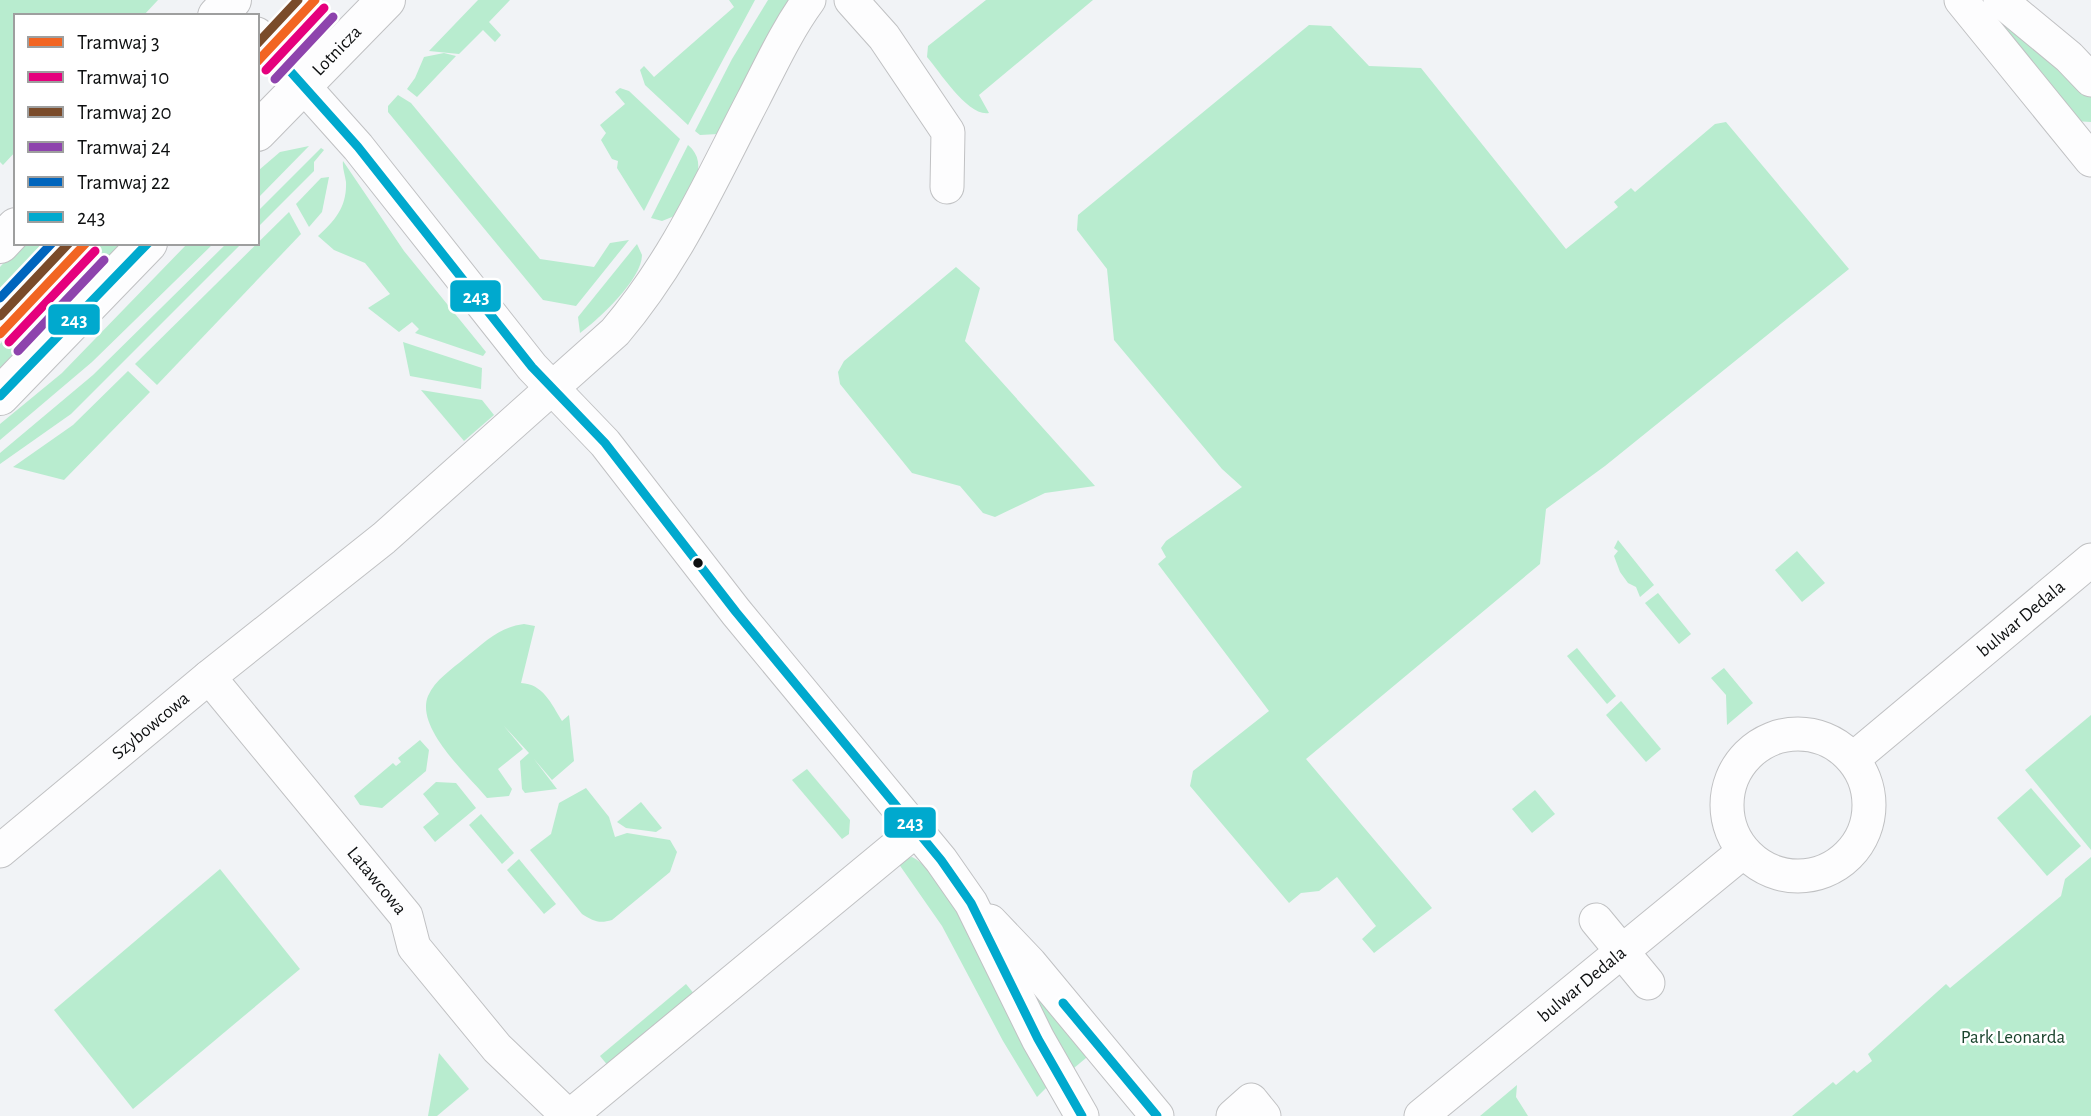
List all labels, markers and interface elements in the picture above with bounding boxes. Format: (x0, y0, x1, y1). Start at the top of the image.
legend (14, 14, 259, 245)
street label: Lotnicza (308, 22, 365, 79)
text: Tramwaj 3 (77, 32, 160, 53)
text: Tramwaj 10 (77, 67, 169, 88)
text: Tramwaj 20 (77, 102, 172, 123)
text: Tramwaj 24 (77, 137, 171, 158)
text: Tramwaj 22 (77, 172, 170, 193)
text: 243 (77, 207, 105, 228)
line badge: 243 (449, 279, 502, 313)
text: 243 (463, 288, 489, 307)
line badge: 243 (47, 303, 101, 336)
text: 243 (61, 311, 87, 330)
unlabelled marker (691, 556, 705, 570)
street label: bulwar Dedala (1974, 577, 2069, 660)
street label: Szybowcowa (108, 688, 193, 763)
line badge: 243 (883, 806, 937, 839)
text: 243 (897, 814, 923, 833)
street label: Latawcowa (344, 843, 410, 918)
street label: bulwar Dedala (1534, 942, 1630, 1026)
park label: Park Leonarda (1961, 1028, 2066, 1047)

